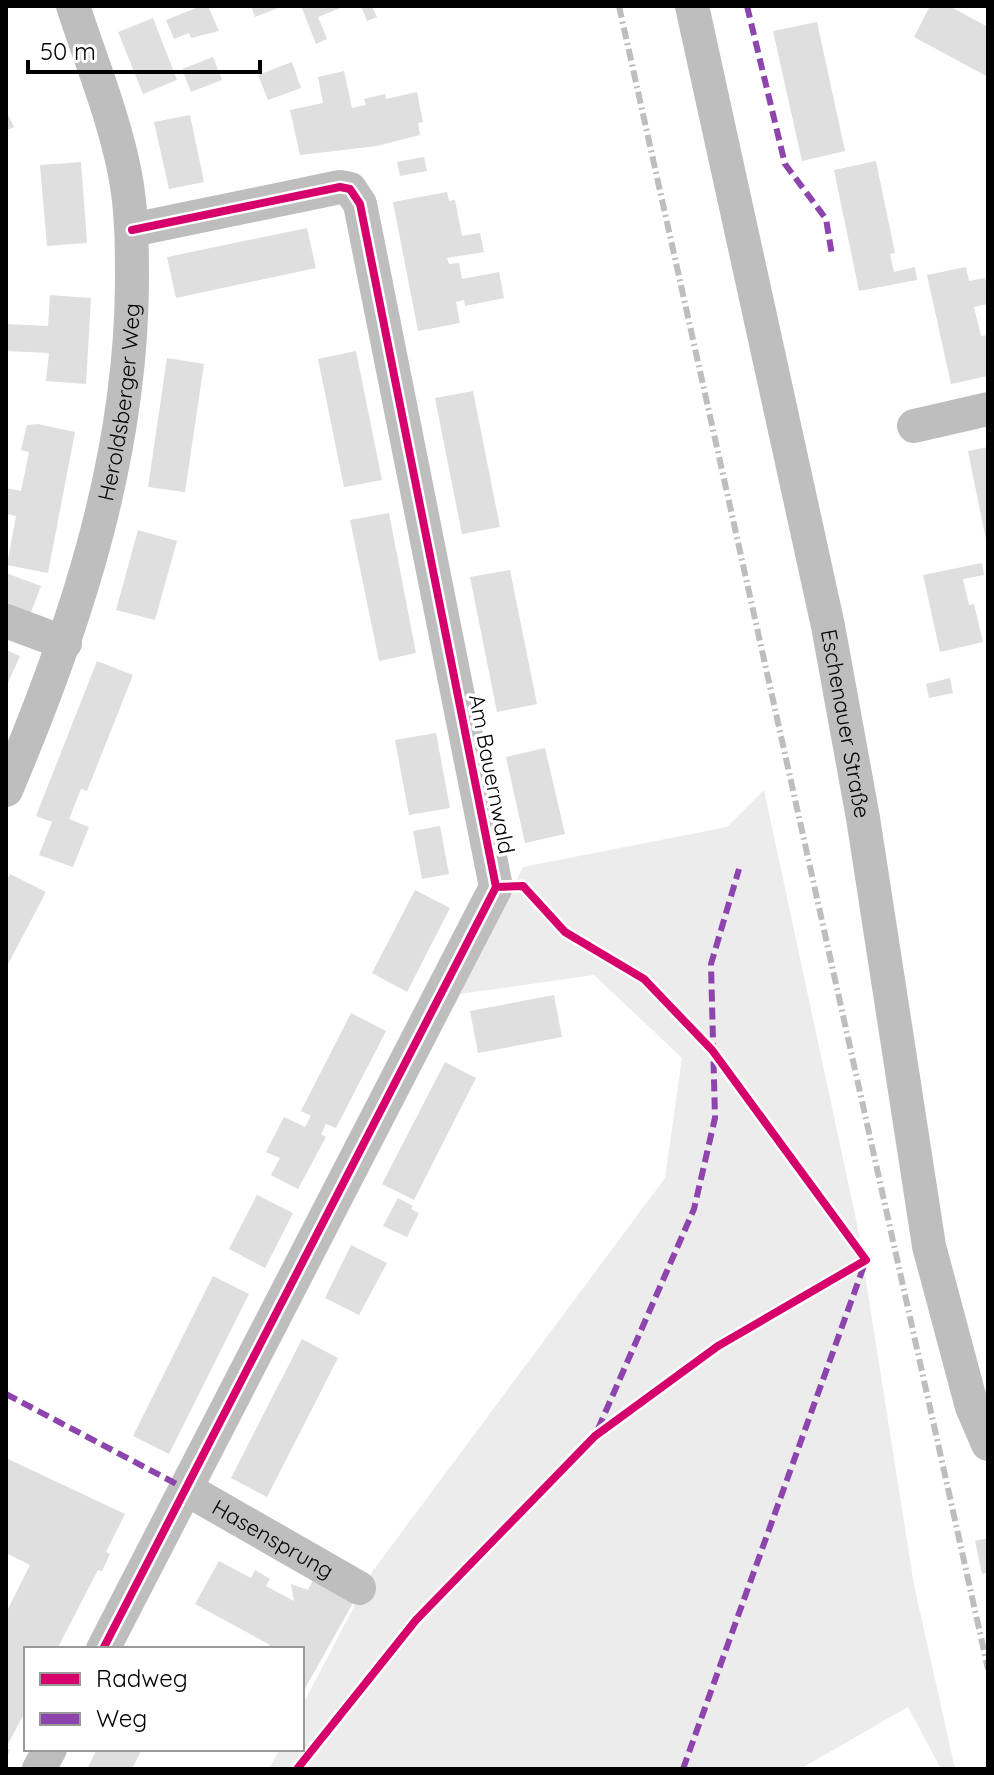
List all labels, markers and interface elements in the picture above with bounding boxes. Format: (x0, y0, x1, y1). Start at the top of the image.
scale bar (28, 24, 260, 74)
text: 50 m (40, 36, 96, 66)
street label: Heroldsberger Weg (91, 303, 146, 503)
street label: Eschenauer Straße (815, 627, 877, 820)
street label: Am Bauernwald (463, 692, 521, 856)
street label: Hasensprung (207, 1493, 339, 1585)
legend (24, 1647, 304, 1751)
text: Radweg (96, 1663, 188, 1693)
text: Weg (96, 1703, 147, 1733)

